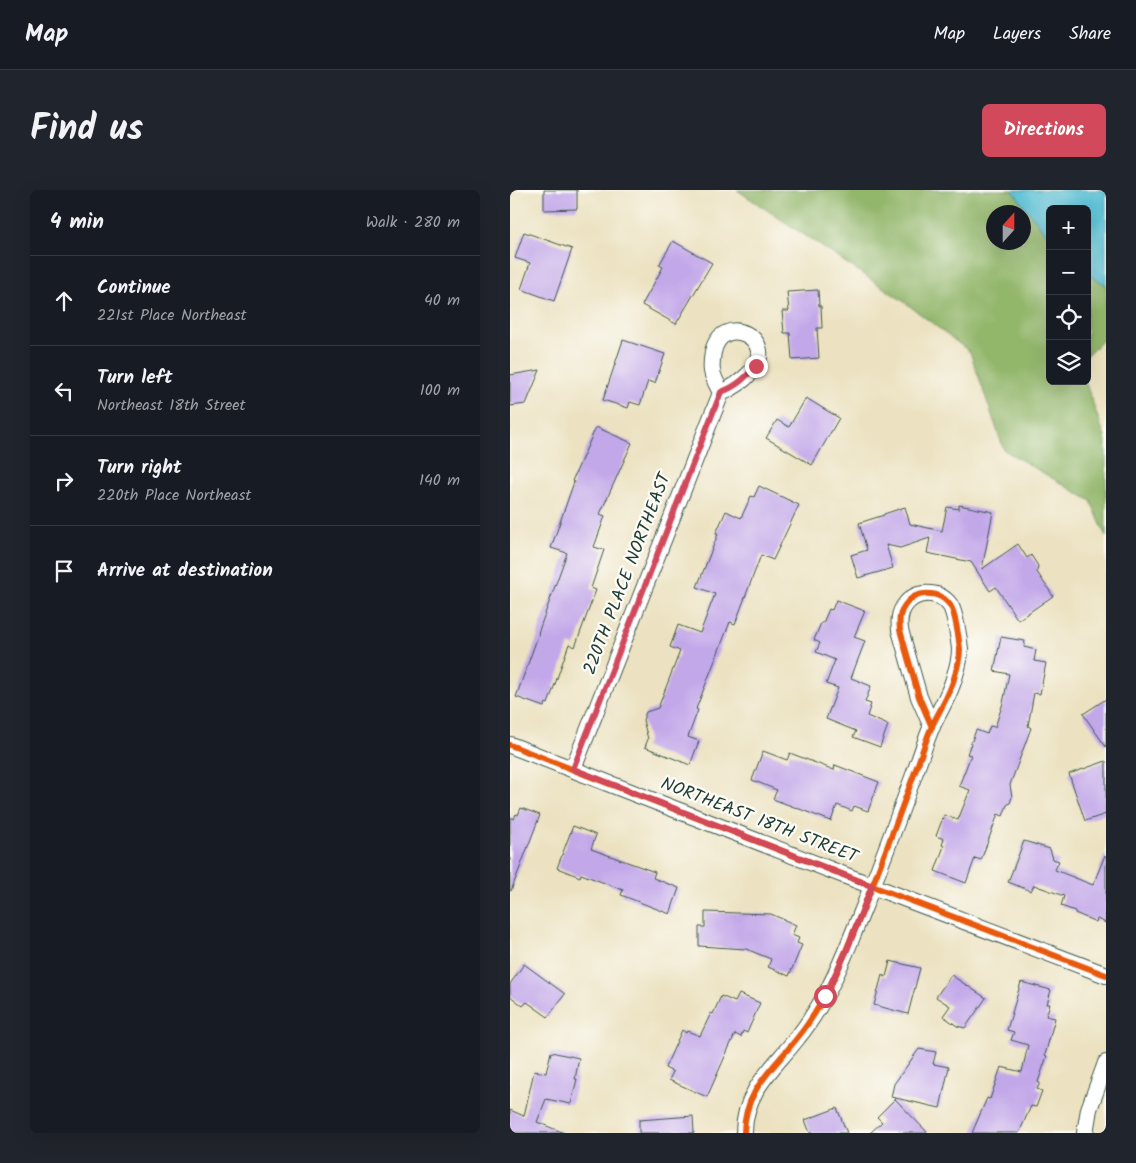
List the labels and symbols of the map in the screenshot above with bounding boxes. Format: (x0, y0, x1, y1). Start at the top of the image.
north arrow (986, 205, 1031, 250)
route end (745, 355, 768, 378)
street label: 220TH PLACE NORTHEAST (576, 468, 680, 679)
street label: NORTHEAST 18TH STREET (656, 770, 863, 872)
route start (814, 985, 837, 1008)

